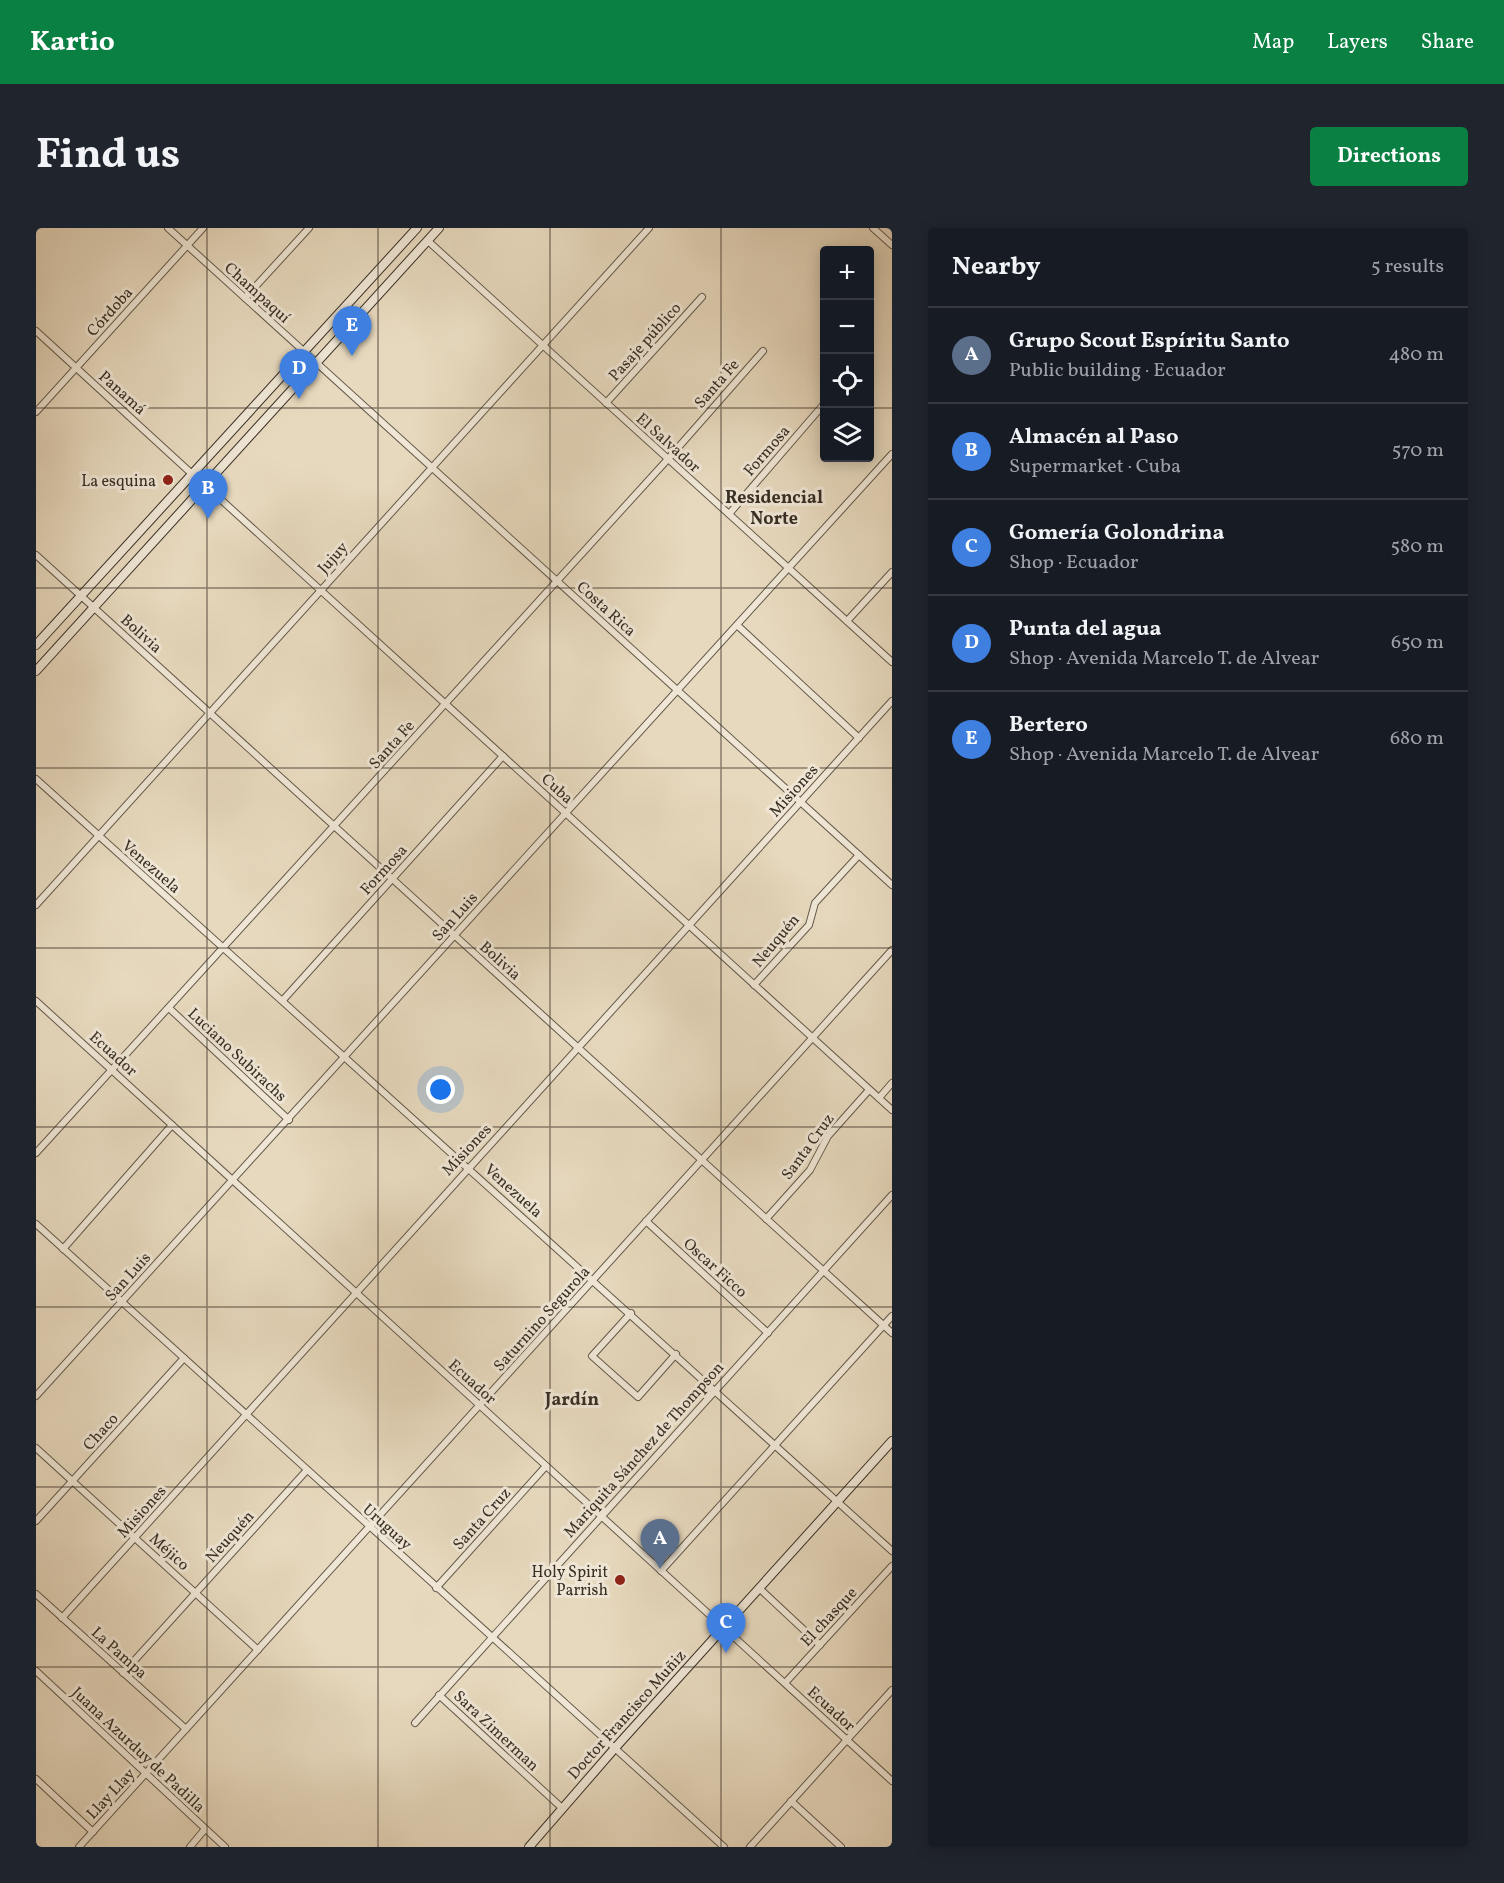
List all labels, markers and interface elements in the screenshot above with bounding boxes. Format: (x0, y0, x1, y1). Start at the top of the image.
text: Kartio (30, 23, 115, 62)
text: Map (1252, 28, 1294, 57)
text: Layers (1327, 28, 1388, 57)
text: Share (1421, 28, 1474, 57)
text: Find us (36, 127, 180, 186)
button: Directions (1310, 127, 1468, 186)
map controls (820, 246, 874, 462)
button: + (820, 246, 874, 300)
text: Nearby (952, 249, 1041, 285)
text: 5 results (1371, 253, 1444, 281)
street label: Champaquí (219, 258, 295, 329)
street label: Córdoba (82, 283, 139, 342)
street label: Pasaje público (604, 298, 687, 387)
button: − (820, 300, 874, 354)
pin: E (332, 306, 372, 356)
text: Grupo Scout Espíritu Santo (1009, 326, 1290, 357)
text: A (964, 341, 979, 369)
text: 480 m (1389, 341, 1444, 369)
pin: D (280, 350, 318, 399)
button: locate (820, 354, 874, 408)
street label: Santa Fe (690, 355, 745, 414)
text: Public building · Ecuador (1009, 357, 1226, 385)
street label: Panamá (93, 366, 150, 421)
button: layers (820, 408, 874, 462)
street label: El Salvador (631, 409, 705, 479)
street label: Formosa (739, 421, 796, 482)
text: Almacén al Paso (1009, 422, 1179, 453)
text: B (965, 437, 978, 465)
text: 570 m (1392, 437, 1444, 465)
text: Supermarket · Cuba (1009, 453, 1181, 481)
pin: B (188, 470, 228, 519)
place label: La esquina (81, 471, 156, 493)
marker: La esquina (161, 473, 175, 487)
district label: Residencial Norte (725, 486, 823, 532)
text: Gomería Golondrina (1009, 518, 1224, 549)
text: C (965, 533, 978, 561)
text: 580 m (1391, 533, 1444, 561)
street label: Jujuy (313, 537, 354, 579)
text: Shop · Ecuador (1009, 549, 1138, 577)
street label: Costa Rica (571, 577, 640, 642)
street label: Bolivia (115, 610, 166, 659)
text: Punta del agua (1009, 614, 1162, 645)
text: D (964, 629, 979, 657)
text: 650 m (1391, 629, 1444, 657)
text: Shop · Avenida Marcelo T. de Alvear (1009, 645, 1319, 673)
text: Bertero (1009, 710, 1088, 741)
street label: Santa Fe (365, 716, 420, 775)
text: E (965, 725, 978, 753)
text: 680 m (1390, 725, 1444, 753)
text: Shop · Avenida Marcelo T. de Alvear (1009, 741, 1319, 769)
street label: Misiones (765, 760, 824, 822)
street label: Cuba (536, 769, 577, 810)
street label: Venezuela (116, 836, 185, 899)
street label: Formosa (356, 840, 413, 900)
street label: San Luis (428, 888, 484, 947)
street label: Neuquén (748, 910, 805, 973)
street label: Bolivia (474, 937, 525, 986)
street label: Luciano Subirachs (182, 1004, 291, 1107)
street label: Ecuador (84, 1027, 142, 1082)
your location (426, 1075, 455, 1104)
street label: Santa Cruz (777, 1109, 840, 1185)
street label: Misiones (438, 1119, 497, 1181)
street label: Venezuela (479, 1159, 547, 1224)
street label: Oscar Ficco (678, 1234, 752, 1303)
street label: San Luis (101, 1248, 157, 1307)
street label: Saturnino Segurola (489, 1262, 596, 1377)
street label: Ecuador (443, 1355, 501, 1410)
street label: Mariquita Sánchez de Thompson (559, 1358, 730, 1543)
district label: Jardín (544, 1388, 599, 1413)
street label: Chaco (79, 1409, 124, 1456)
street label: Misiones (113, 1481, 172, 1543)
street label: Santa Cruz (448, 1483, 517, 1555)
street label: Uruguay (357, 1499, 417, 1556)
street label: Neuquén (201, 1506, 260, 1568)
pin: A (640, 1520, 680, 1569)
street label: Méjico (144, 1529, 194, 1576)
place label: Holy Spirit Parrish (531, 1562, 608, 1602)
marker: Holy Spirit Parrish (613, 1573, 627, 1587)
street label: El chasque (796, 1583, 863, 1652)
pin: C (706, 1604, 746, 1653)
street label: La Pampa (86, 1622, 152, 1685)
street label: Doctor Francisco Muñiz (563, 1646, 692, 1785)
street label: Ecuador (802, 1682, 860, 1737)
street label: Juana Azurduy de Padilla (66, 1683, 209, 1818)
street label: Sara Zimerman (448, 1686, 543, 1777)
street label: Llay Llay (82, 1764, 141, 1825)

